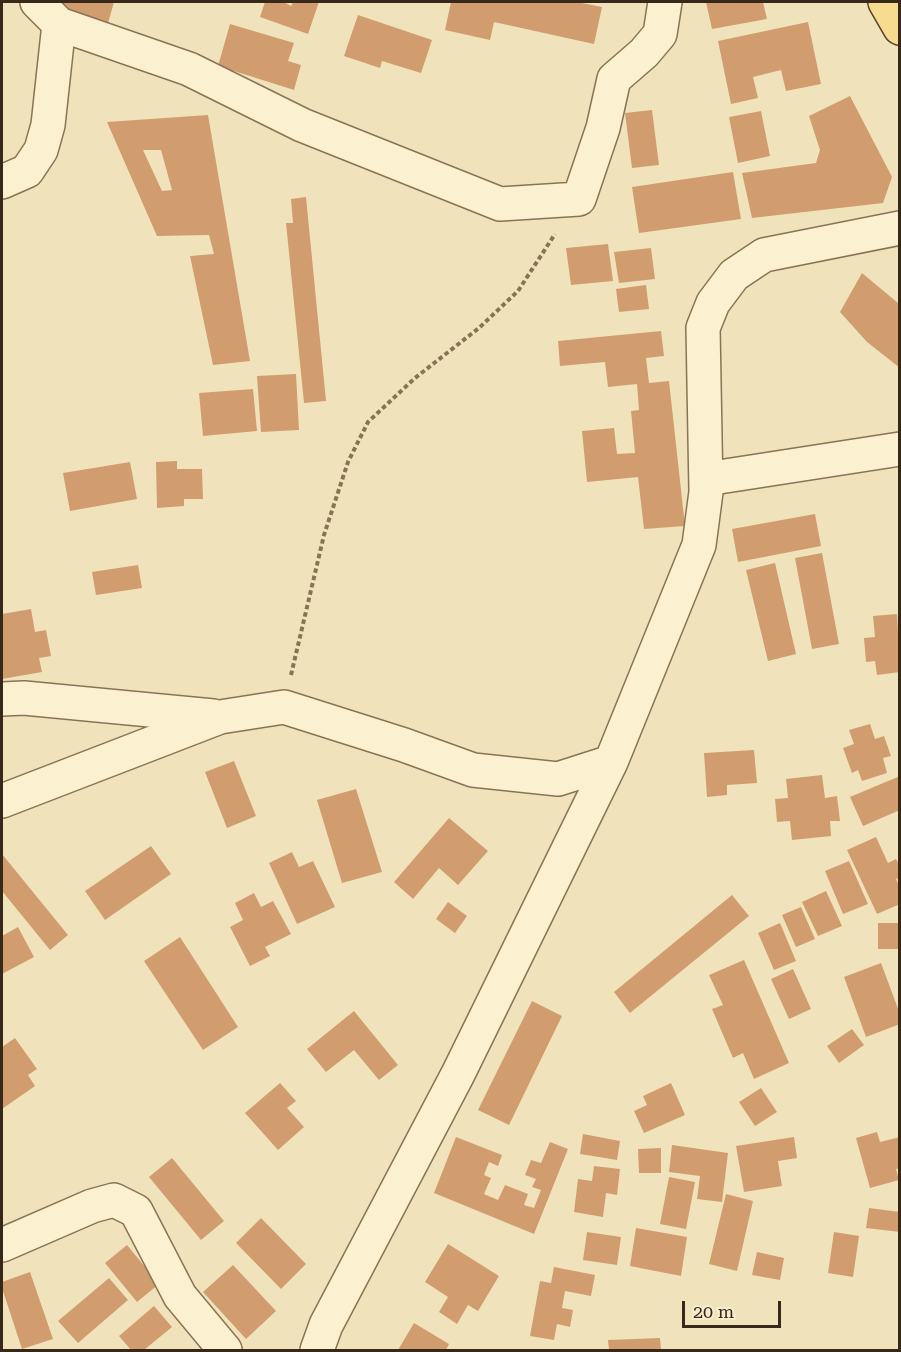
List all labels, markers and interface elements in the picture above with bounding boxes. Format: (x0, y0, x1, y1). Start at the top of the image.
scale bar (685, 1289, 784, 1327)
text: 20 m (693, 1301, 734, 1322)

